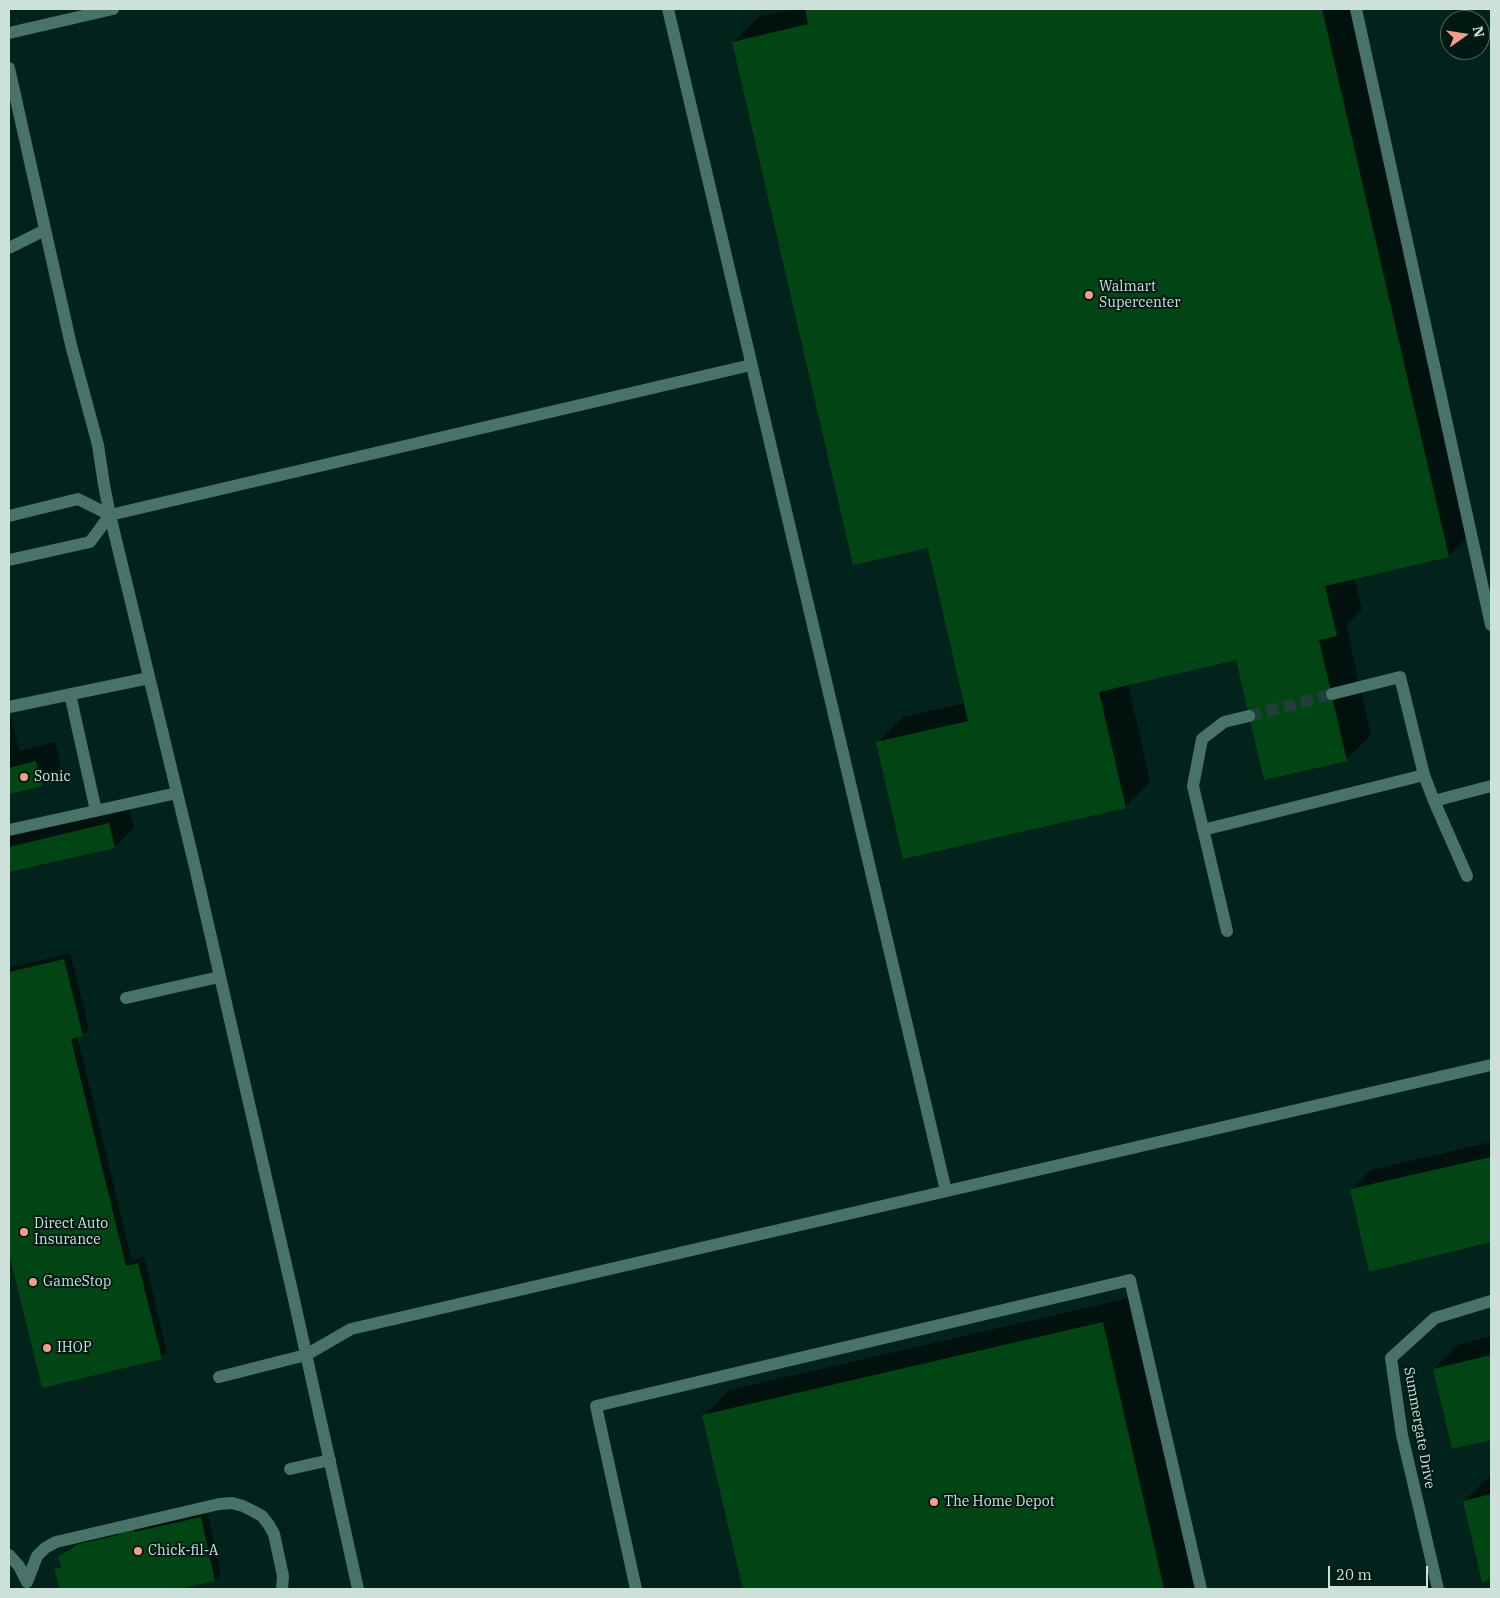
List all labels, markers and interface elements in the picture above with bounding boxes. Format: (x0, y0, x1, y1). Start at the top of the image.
north arrow (1440, 10, 1490, 60)
text: N (1469, 24, 1489, 39)
place label: Walmart Supercenter (1099, 279, 1181, 312)
marker: Walmart Supercenter (1083, 289, 1095, 301)
place label: Sonic (34, 769, 71, 785)
marker: Sonic (18, 771, 30, 783)
place label: Direct Auto Insurance (34, 1216, 108, 1248)
marker: Direct Auto Insurance (18, 1226, 30, 1238)
place label: GameStop (43, 1274, 111, 1290)
marker: GameStop (27, 1276, 39, 1288)
place label: IHOP (57, 1340, 92, 1356)
marker: IHOP (41, 1342, 53, 1354)
street label: Summergate Drive (1400, 1366, 1438, 1490)
place label: The Home Depot (944, 1494, 1055, 1510)
marker: The Home Depot (928, 1496, 940, 1508)
place label: Chick-fil-A (148, 1543, 218, 1559)
marker: Chick-fil-A (132, 1545, 144, 1557)
scale bar (1330, 1556, 1430, 1588)
text: 20 m (1336, 1565, 1372, 1584)

